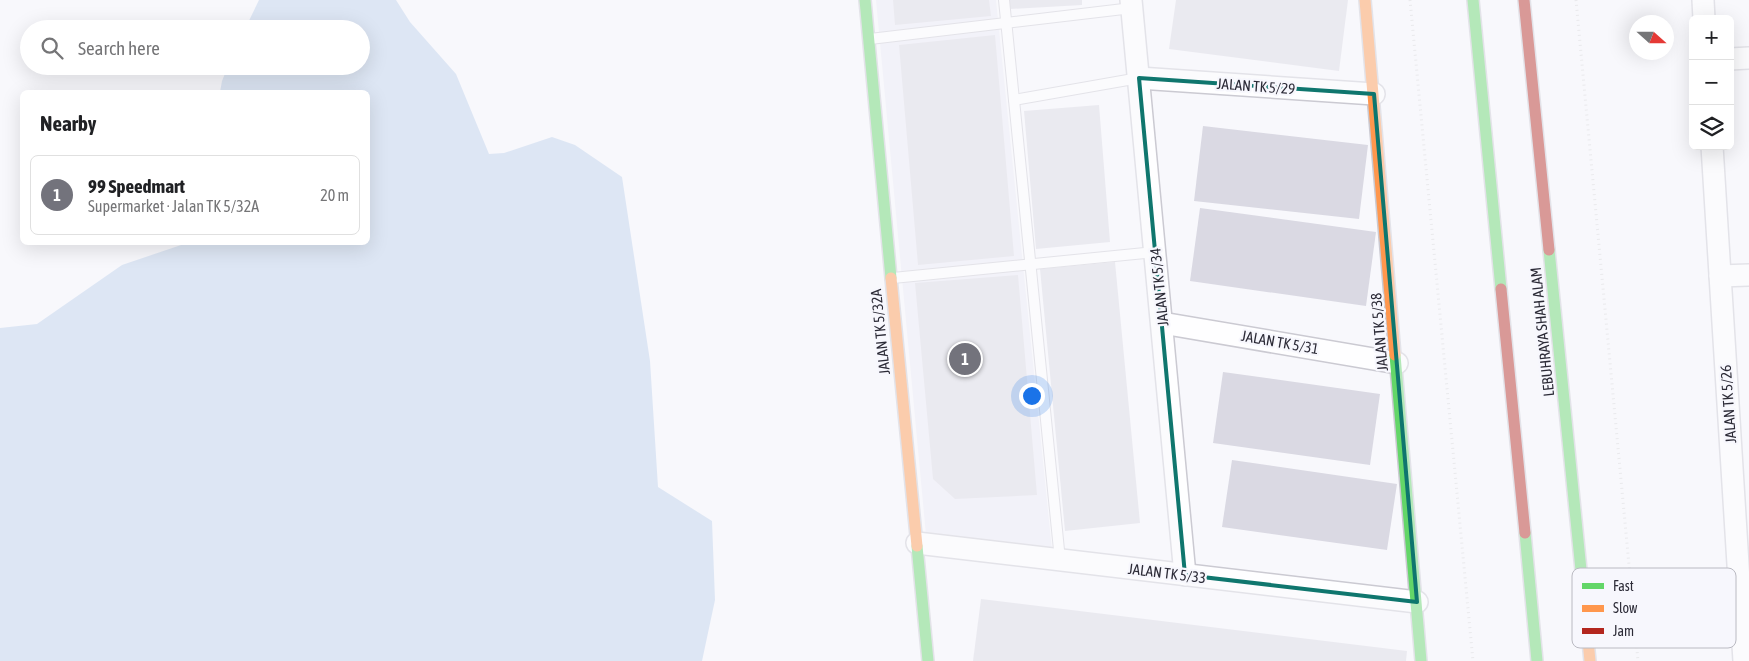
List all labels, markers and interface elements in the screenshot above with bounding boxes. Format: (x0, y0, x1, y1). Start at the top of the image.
north arrow (1629, 15, 1674, 60)
map controls (1689, 15, 1734, 150)
button: + (1689, 15, 1734, 60)
search box (20, 20, 370, 75)
icon: search (38, 34, 66, 62)
text: Search here (78, 37, 160, 59)
button: − (1689, 60, 1734, 105)
street label: JALAN TK 5/29 (1216, 75, 1296, 97)
button: layers (1689, 105, 1734, 150)
text: Nearby (40, 111, 96, 135)
text: 99 Speedmart (88, 175, 185, 197)
text: 1 (53, 186, 61, 204)
text: 20 m (320, 186, 349, 204)
text: Supermarket · Jalan TK 5/32A (88, 197, 259, 215)
street label: JALAN TK 5/34 (1146, 247, 1172, 327)
street label: LEBUHRAYA SHAH ALAM (1527, 266, 1557, 398)
street label: JALAN TK 5/32A (867, 288, 893, 376)
street label: JALAN TK 5/38 (1367, 292, 1391, 372)
street label: JALAN TK 5/31 (1240, 327, 1320, 357)
pin: 1 (949, 340, 981, 378)
street label: JALAN TK 5/26 (1717, 364, 1739, 444)
your location (1019, 383, 1045, 409)
street label: JALAN TK 5/33 (1127, 560, 1207, 586)
legend (1572, 568, 1736, 648)
text: Fast (1613, 578, 1634, 594)
text: Slow (1613, 600, 1638, 616)
text: Jam (1613, 623, 1634, 639)

